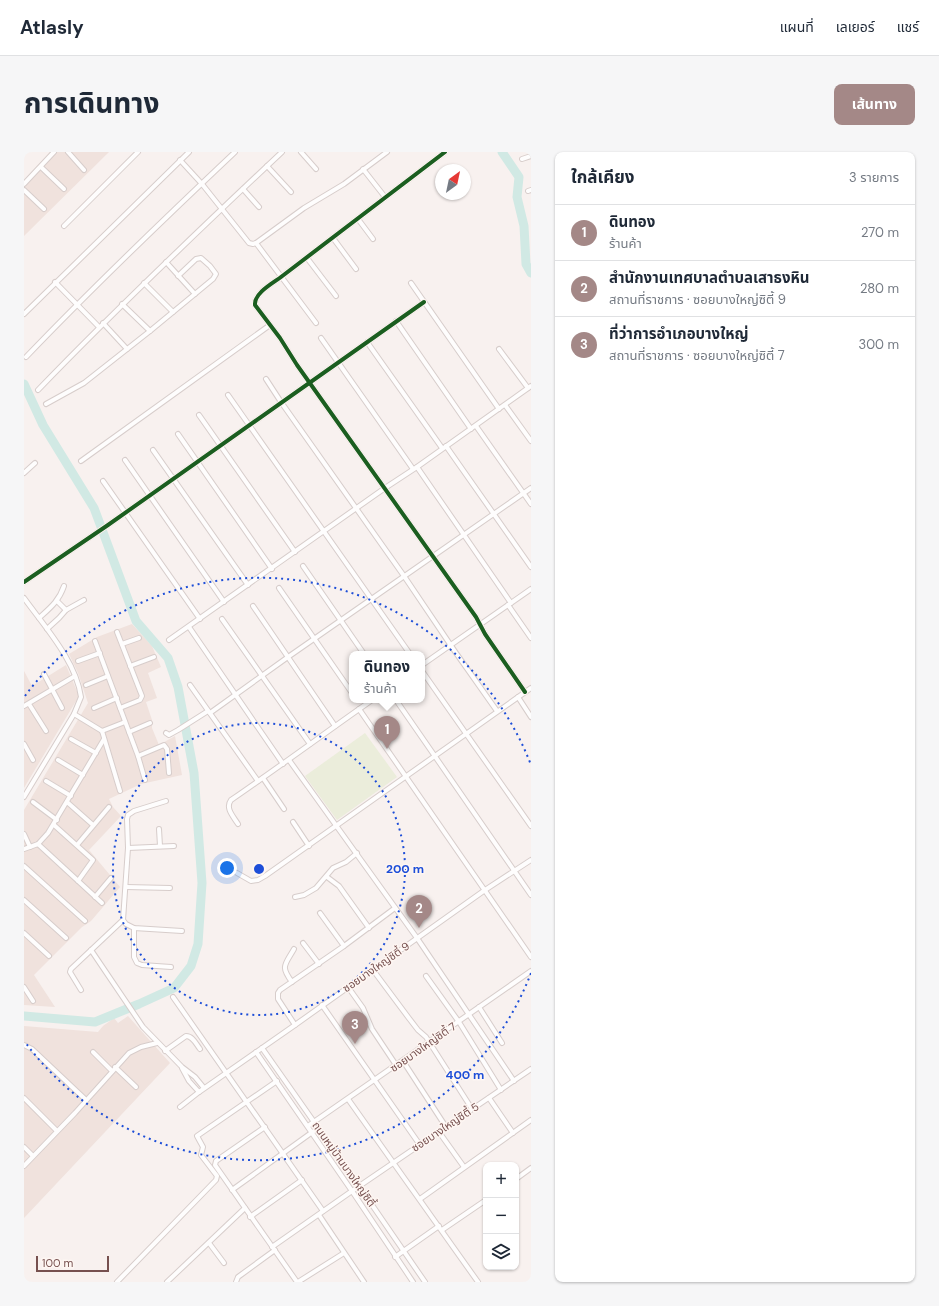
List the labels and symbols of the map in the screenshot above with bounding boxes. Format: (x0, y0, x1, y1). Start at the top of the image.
north arrow (435, 164, 471, 200)
pin: 1 (374, 716, 400, 749)
your location (217, 858, 237, 878)
text: 200 m (386, 861, 424, 877)
centre of rings (252, 862, 266, 876)
pin: 2 (406, 895, 432, 928)
street label: ซอยบางใหญ่ซิตี้ 9 (339, 938, 412, 995)
pin: 3 (342, 1011, 368, 1044)
street label: ซอยบางใหญ่ซิตี้ 7 (387, 1018, 459, 1075)
text: 400 m (446, 1067, 484, 1083)
street label: ซอยบางใหญ่ซิตี้ 5 (408, 1098, 482, 1155)
street label: ถนนหมู่บ้านบางใหญ่ซิตี้ (309, 1118, 380, 1209)
scale bar (36, 1254, 109, 1273)

